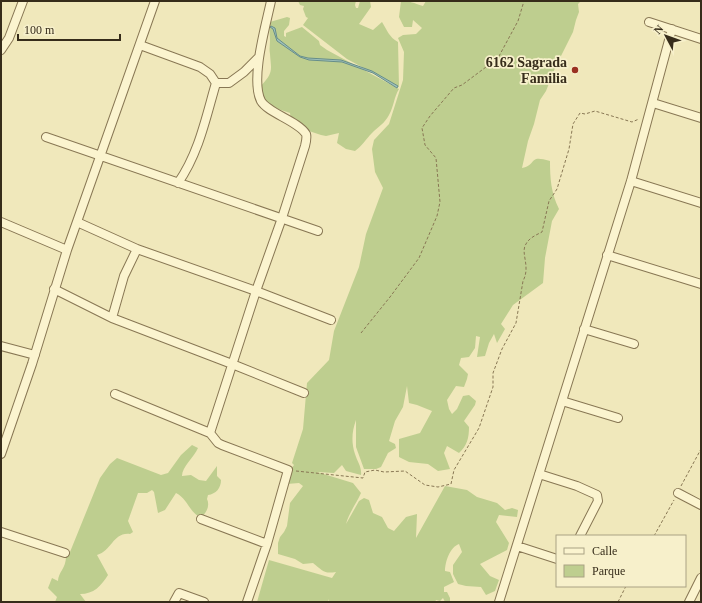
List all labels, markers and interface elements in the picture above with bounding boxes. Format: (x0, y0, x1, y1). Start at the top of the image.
scale bar (18, 16, 120, 42)
north arrow (646, 16, 686, 56)
text: N (651, 22, 666, 36)
text: 100 m (24, 23, 55, 37)
place label: 6162 Sagrada Familia (486, 55, 567, 86)
marker: 6162 Sagrada Familia (570, 65, 580, 75)
legend (556, 535, 686, 587)
text: Calle (592, 544, 617, 558)
text: Parque (592, 564, 625, 578)

